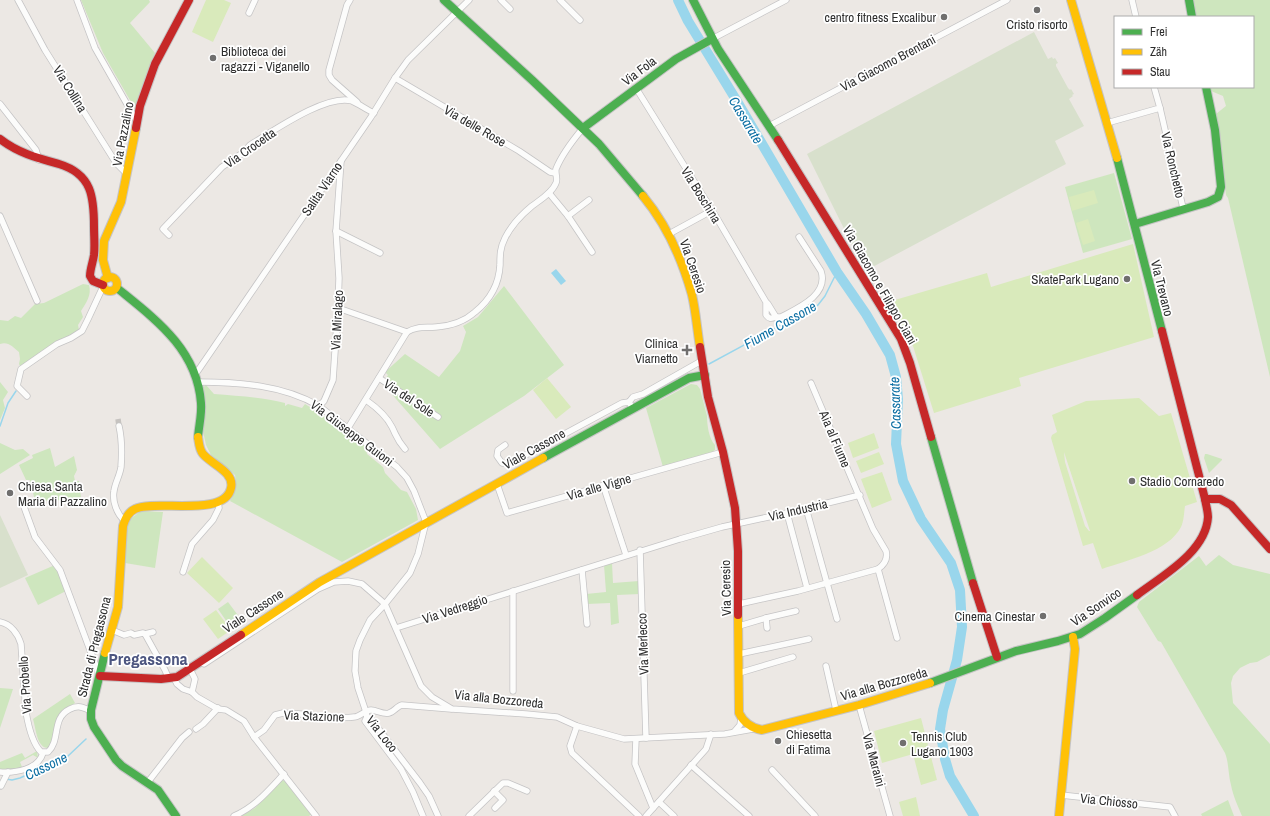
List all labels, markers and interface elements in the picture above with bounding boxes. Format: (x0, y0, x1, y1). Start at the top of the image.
marker: Cristo risorto (1032, 5, 1042, 15)
place label: centro fitness Excalibur (825, 9, 936, 26)
marker: centro fitness Excalibur (939, 12, 949, 22)
place label: Cristo risorto (1006, 16, 1068, 33)
legend (1114, 16, 1254, 88)
text: Frei (1150, 24, 1168, 40)
street label: Via Giacomo Brentani (838, 31, 939, 95)
place label: Biblioteca dei ragazzi - Viganello (221, 43, 310, 75)
text: Zäh (1150, 44, 1167, 60)
street label: Via Fola (618, 52, 660, 90)
marker: Biblioteca dei ragazzi - Viganello (208, 53, 218, 63)
street label: Via Collina (49, 62, 91, 116)
text: Stau (1150, 64, 1170, 80)
water label: Cassarate (725, 93, 767, 147)
street label: Via Pazzalino (108, 100, 138, 168)
street label: Via delle Rose (441, 101, 509, 151)
street label: Via Crocetta (221, 124, 279, 172)
street label: Via Ronchetto (1157, 130, 1189, 200)
street label: Salita Viarno (298, 159, 346, 219)
street label: Via Boschina (677, 164, 725, 226)
street label: Via Giacomo e Filippo Ciani (839, 222, 921, 348)
street label: Via Ceresio (676, 237, 710, 295)
street label: Via Trevano (1147, 258, 1177, 318)
place label: SkatePark Lugano (1031, 271, 1119, 288)
marker: SkatePark Lugano (1122, 274, 1132, 284)
street label: Via Miralago (327, 289, 347, 351)
water label: Fiume Cassone (740, 297, 820, 353)
place label: Clinica Viarnetto (635, 335, 678, 367)
marker: Clinica Viarnetto (681, 344, 693, 356)
street label: Via del Sole (380, 375, 438, 421)
water label: Cassarate (885, 377, 905, 429)
street label: Via Giuseppe Guioni (307, 396, 397, 470)
street label: Aia al Fiume (815, 407, 855, 470)
street label: Viale Cassone (500, 425, 568, 473)
street label: Via alle Vigne (565, 470, 633, 504)
place label: Stadio Cornaredo (1140, 473, 1224, 490)
marker: Stadio Cornaredo (1127, 476, 1137, 486)
place label: Chiesa Santa Maria di Pazzalino (18, 478, 107, 510)
marker: Chiesa Santa Maria di Pazzalino (5, 488, 15, 498)
street label: Via Industria (767, 495, 829, 525)
street label: Via Ceresio (717, 560, 735, 616)
street label: Via Sonvico (1067, 584, 1125, 630)
street label: Viale Cassone (219, 585, 287, 637)
street label: Via Vedreggio (420, 590, 490, 627)
street label: Strada di Pregassona (73, 595, 115, 699)
place label: Cinema Cinestar (954, 608, 1035, 625)
marker: Cinema Cinestar (1038, 611, 1048, 621)
street label: Via Merlecco (633, 613, 653, 675)
district label: Pregassona (108, 647, 188, 670)
street label: Via Probello (14, 655, 35, 714)
street label: Via alla Bozzoreda (839, 664, 929, 704)
street label: Via alla Bozzoreda (454, 686, 544, 712)
street label: Via Stazione (283, 706, 345, 726)
street label: Via Loco (362, 712, 402, 756)
place label: Chiesetta di Fatima (786, 726, 832, 758)
place label: Tennis Club Lugano 1903 (911, 728, 973, 760)
street label: Via Maraini (859, 731, 889, 789)
marker: Chiesetta di Fatima (773, 736, 783, 746)
marker: Tennis Club Lugano 1903 (898, 738, 908, 748)
water label: Cassone (22, 748, 70, 784)
street label: Via Chiosso (1079, 790, 1139, 812)

